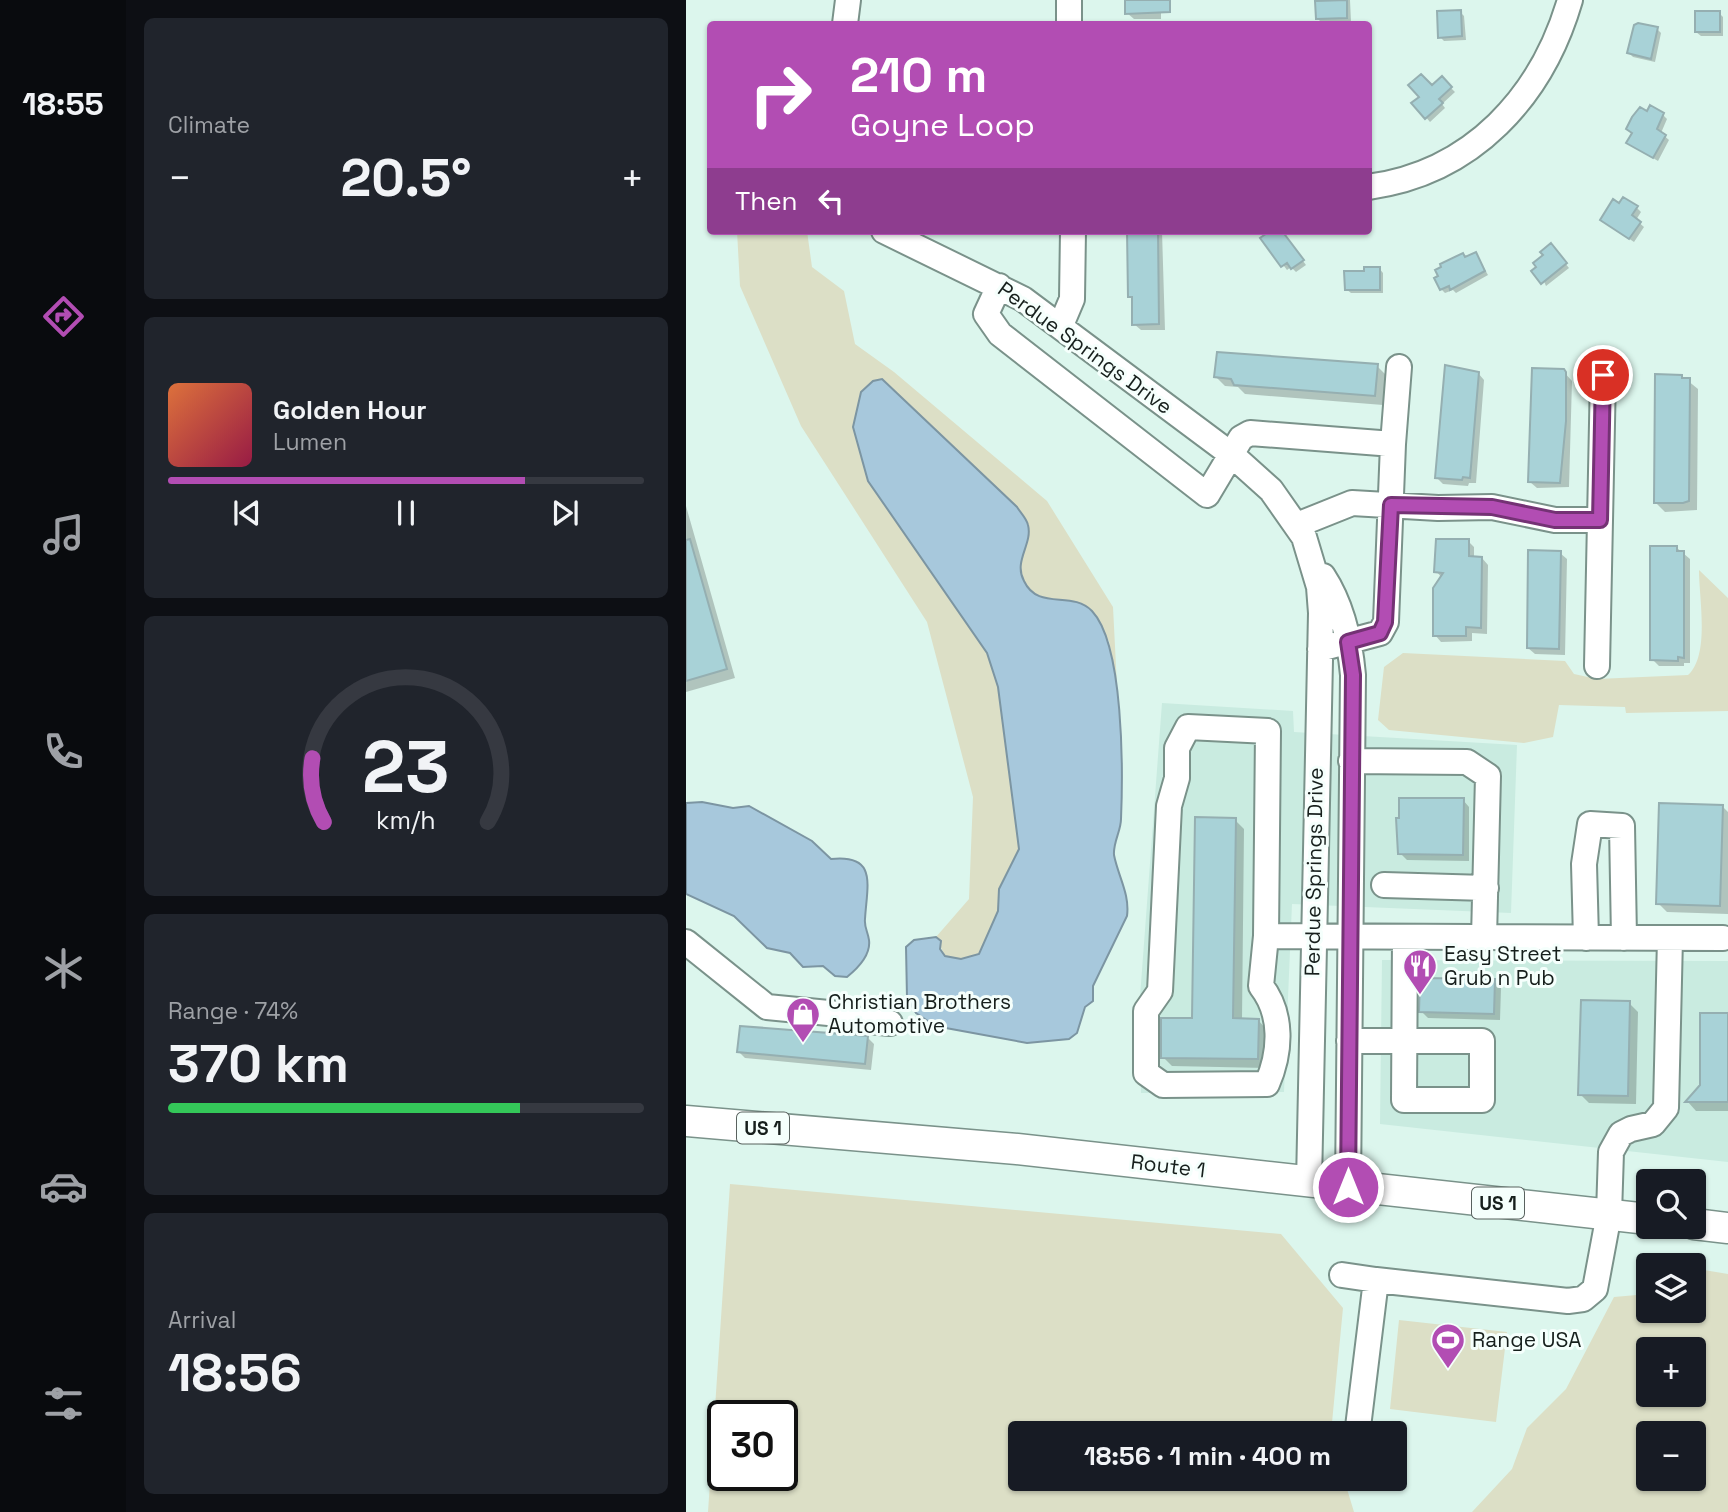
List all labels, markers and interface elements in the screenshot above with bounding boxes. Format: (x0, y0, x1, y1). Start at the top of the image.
text: 210 m (850, 44, 987, 106)
icon: right (735, 49, 826, 140)
text: 18:55 (22, 84, 104, 124)
text: Goyne Loop (850, 105, 1035, 145)
text: Climate (168, 110, 250, 140)
text: 20.5° (340, 145, 472, 211)
text: − (168, 154, 192, 202)
text: + (620, 154, 644, 202)
icon: left (812, 182, 850, 220)
text: Then (735, 184, 798, 218)
street label: Perdue Springs Drive (993, 275, 1178, 420)
icon: directions (39, 292, 88, 341)
pin (1573, 345, 1633, 405)
icon: arrive (1584, 356, 1622, 394)
text: Golden Hour (273, 393, 427, 427)
text: Lumen (273, 427, 347, 457)
icon: previous (228, 494, 266, 532)
icon: pause (387, 494, 425, 532)
icon: next (546, 494, 584, 532)
icon: music (39, 510, 88, 559)
text: 23 (362, 720, 450, 813)
icon: phone (39, 727, 88, 776)
street label: Perdue Springs Drive (1298, 767, 1329, 977)
text: km/h (376, 804, 436, 836)
place label: Easy Street Grub n Pub (1444, 940, 1561, 991)
icon: climate (39, 944, 88, 993)
restaurant icon: Easy Street Grub n Pub (1401, 947, 1439, 996)
place label: Christian Brothers Automotive (828, 988, 1011, 1039)
shop icon: Christian Brothers Automotive (784, 995, 822, 1044)
text: Range · 74% (168, 996, 298, 1026)
text: 370 km (168, 1031, 349, 1097)
road number: US 1 (737, 1112, 789, 1144)
street label: Route 1 (1129, 1148, 1207, 1183)
position arrow (1311, 1150, 1385, 1224)
icon: car (39, 1162, 88, 1211)
map controls (1636, 1169, 1706, 1491)
button: search (1636, 1169, 1706, 1239)
road number: US 1 (1472, 1188, 1524, 1218)
button: layers (1636, 1253, 1706, 1323)
text: Arrival (168, 1305, 236, 1335)
sports icon: Range USA (1429, 1321, 1467, 1370)
place label: Range USA (1472, 1326, 1582, 1353)
button: + (1636, 1337, 1706, 1407)
text: 18:56 (168, 1340, 302, 1406)
icon: filters (39, 1379, 88, 1428)
speed limit sign: 30 (707, 1400, 798, 1491)
button: − (1636, 1421, 1706, 1491)
text: 18:56 · 1 min · 400 m (1084, 1439, 1331, 1473)

